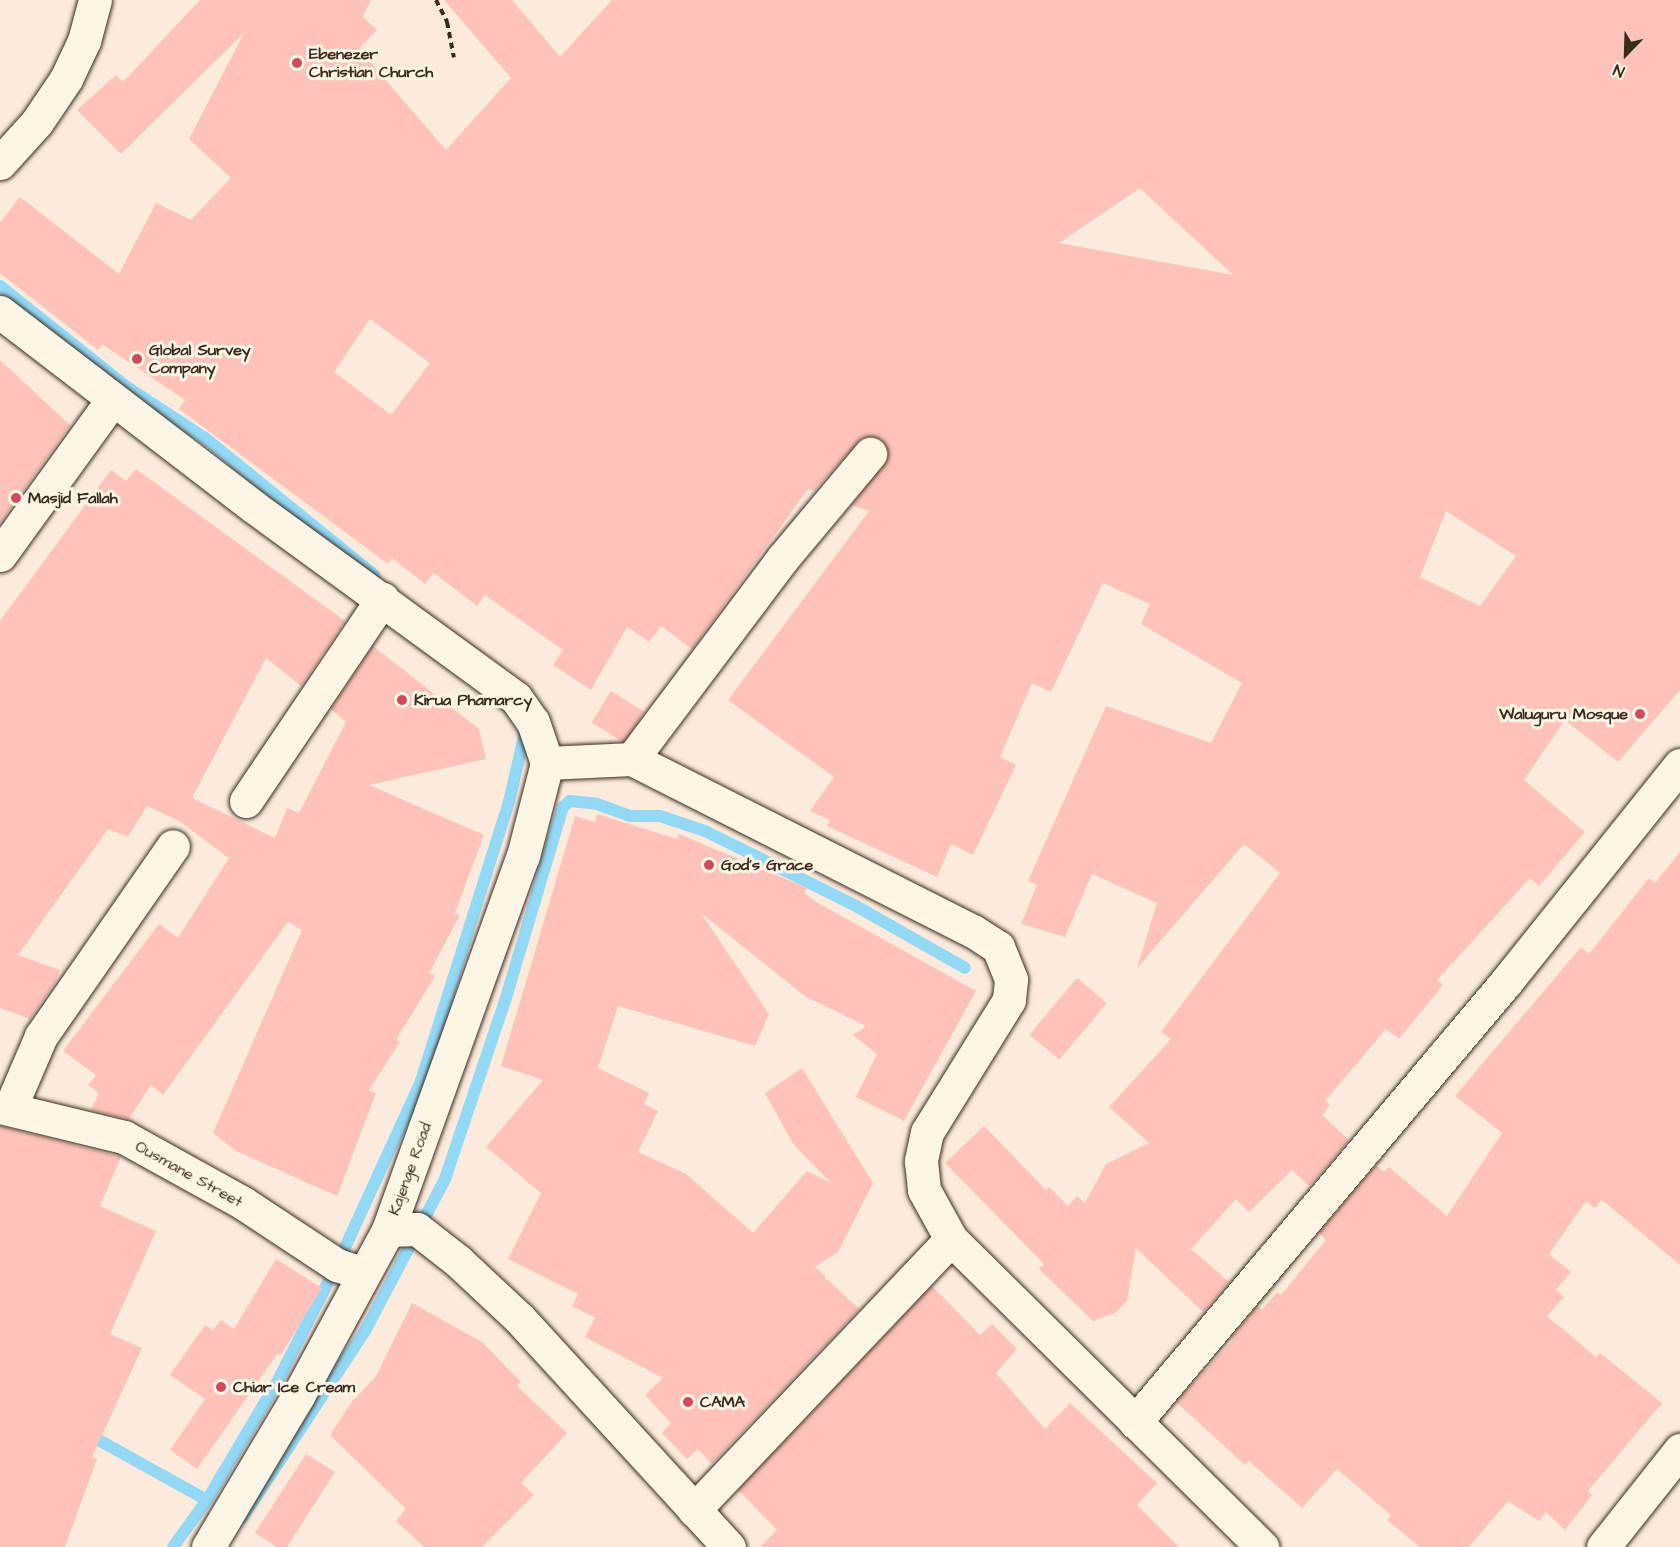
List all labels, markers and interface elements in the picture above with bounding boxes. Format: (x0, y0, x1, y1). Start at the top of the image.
north arrow (1596, 24, 1656, 84)
place label: Ebenezer Christian Church (309, 44, 433, 82)
marker: Ebenezer Christian Church (290, 56, 304, 70)
text: N (1610, 58, 1628, 83)
place label: Global Survey Company (149, 340, 251, 378)
marker: Global Survey Company (130, 352, 144, 366)
place label: Masjid Fallah (28, 488, 118, 508)
marker: Masjid Fallah (9, 491, 23, 505)
place label: Kirua Phamarcy (414, 690, 532, 710)
marker: Kirua Phamarcy (395, 693, 409, 707)
place label: Waluguru Mosque (1499, 704, 1628, 724)
marker: Waluguru Mosque (1633, 707, 1647, 721)
place label: God's Grace (721, 855, 813, 875)
marker: God's Grace (702, 858, 716, 872)
street label: Kajenge Road (384, 1120, 436, 1218)
street label: Ousmane Street (132, 1137, 246, 1211)
place label: Chiar Ice Cream (233, 1377, 355, 1397)
marker: Chiar Ice Cream (214, 1380, 228, 1394)
place label: CAMA (700, 1392, 745, 1412)
marker: CAMA (681, 1395, 695, 1409)

